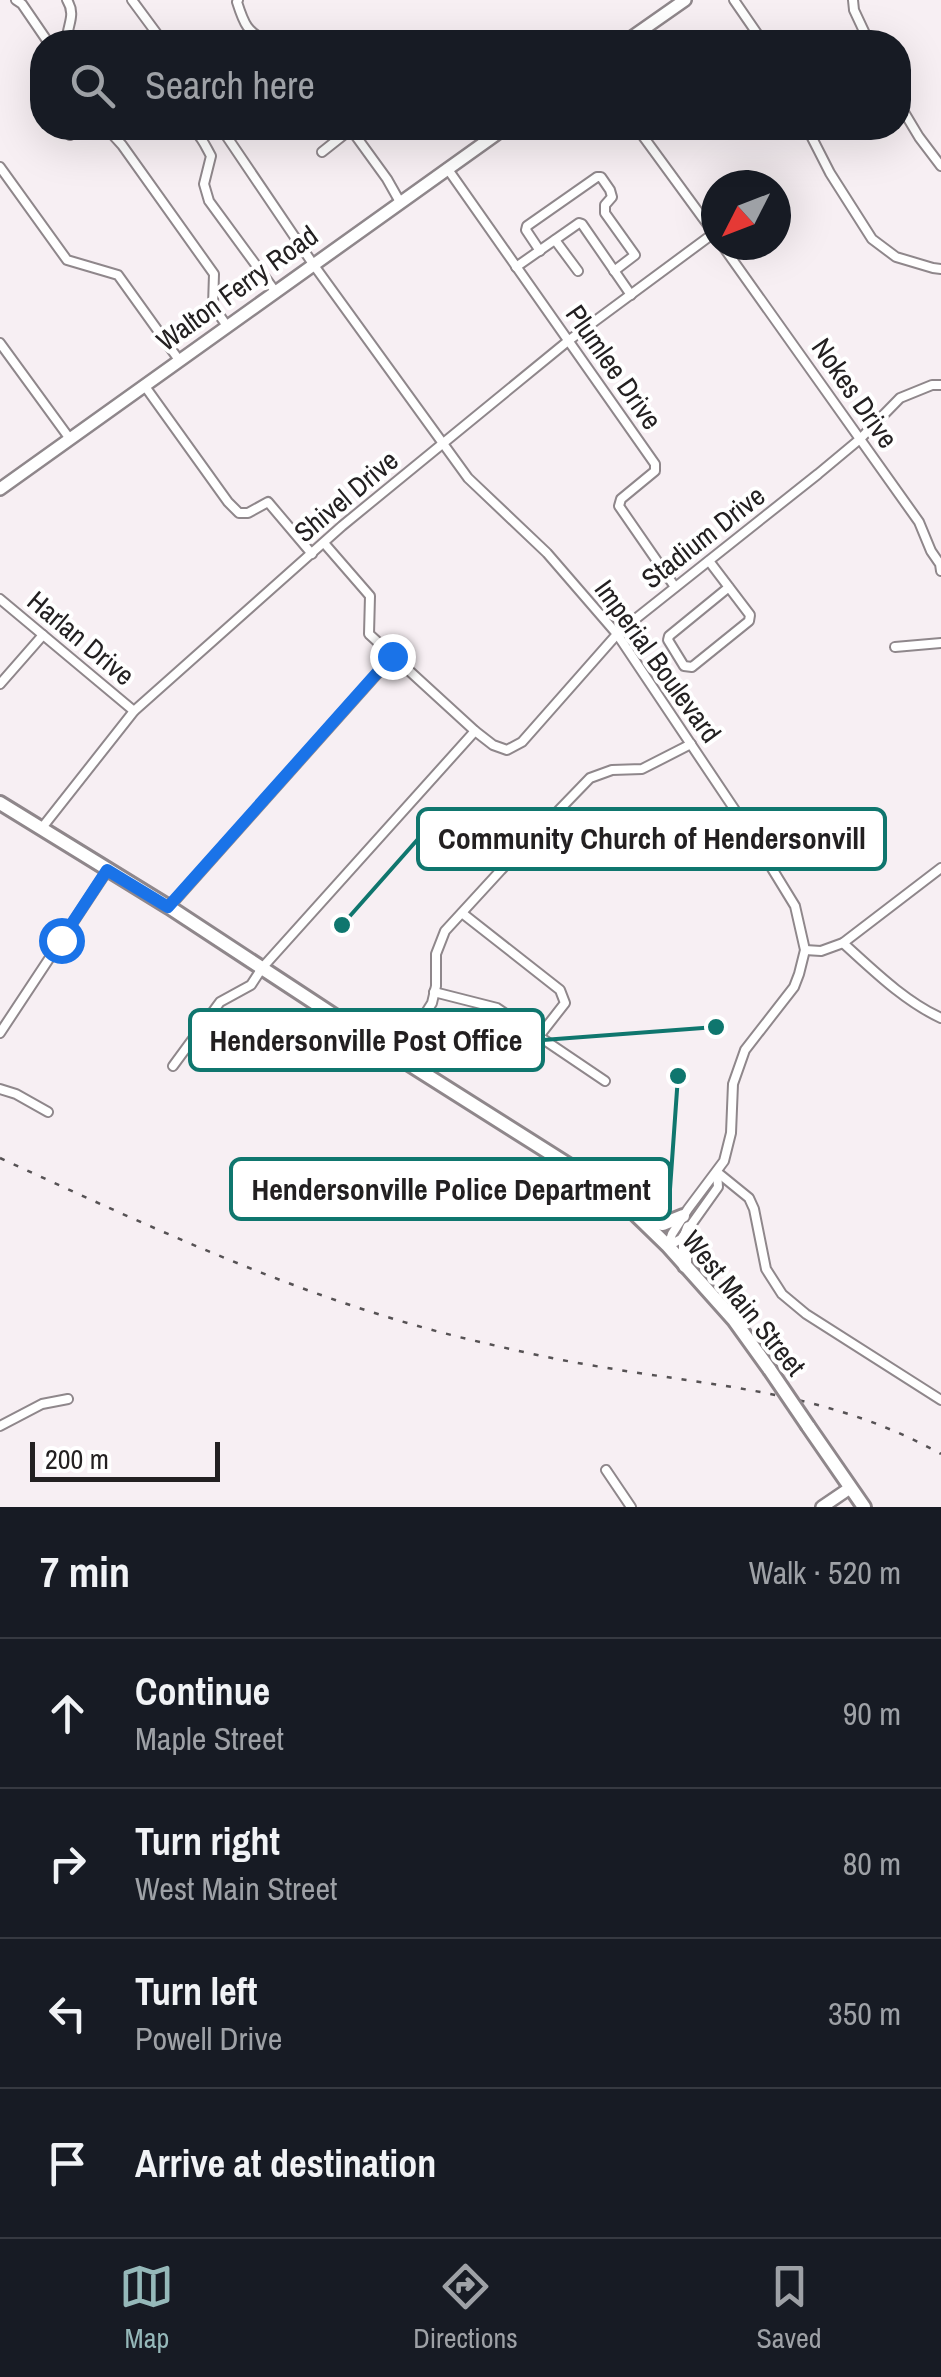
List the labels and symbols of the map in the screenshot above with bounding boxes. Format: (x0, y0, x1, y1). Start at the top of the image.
north arrow (701, 170, 791, 260)
street label: Walton Ferry Road (149, 217, 325, 359)
street label: Plumlee Drive (557, 297, 671, 437)
street label: Nokes Drive (803, 330, 907, 456)
street label: Shivel Drive (286, 441, 406, 551)
street label: Stadium Drive (633, 477, 773, 597)
street label: Imperial Boulevard (586, 572, 730, 750)
street label: Harlan Drive (19, 582, 143, 694)
route end (370, 634, 416, 680)
callout: Community Church of Hendersonvill (418, 809, 885, 869)
text: Community Church of Hendersonvill (438, 818, 866, 858)
route start (39, 918, 85, 964)
callout: Hendersonville Post Office (190, 1010, 543, 1070)
text: Hendersonville Post Office (209, 1020, 523, 1060)
callout: Hendersonville Police Department (231, 1159, 670, 1219)
text: Hendersonville Police Department (251, 1169, 651, 1209)
street label: West Main Street (674, 1222, 814, 1384)
scale bar (30, 1437, 220, 1482)

